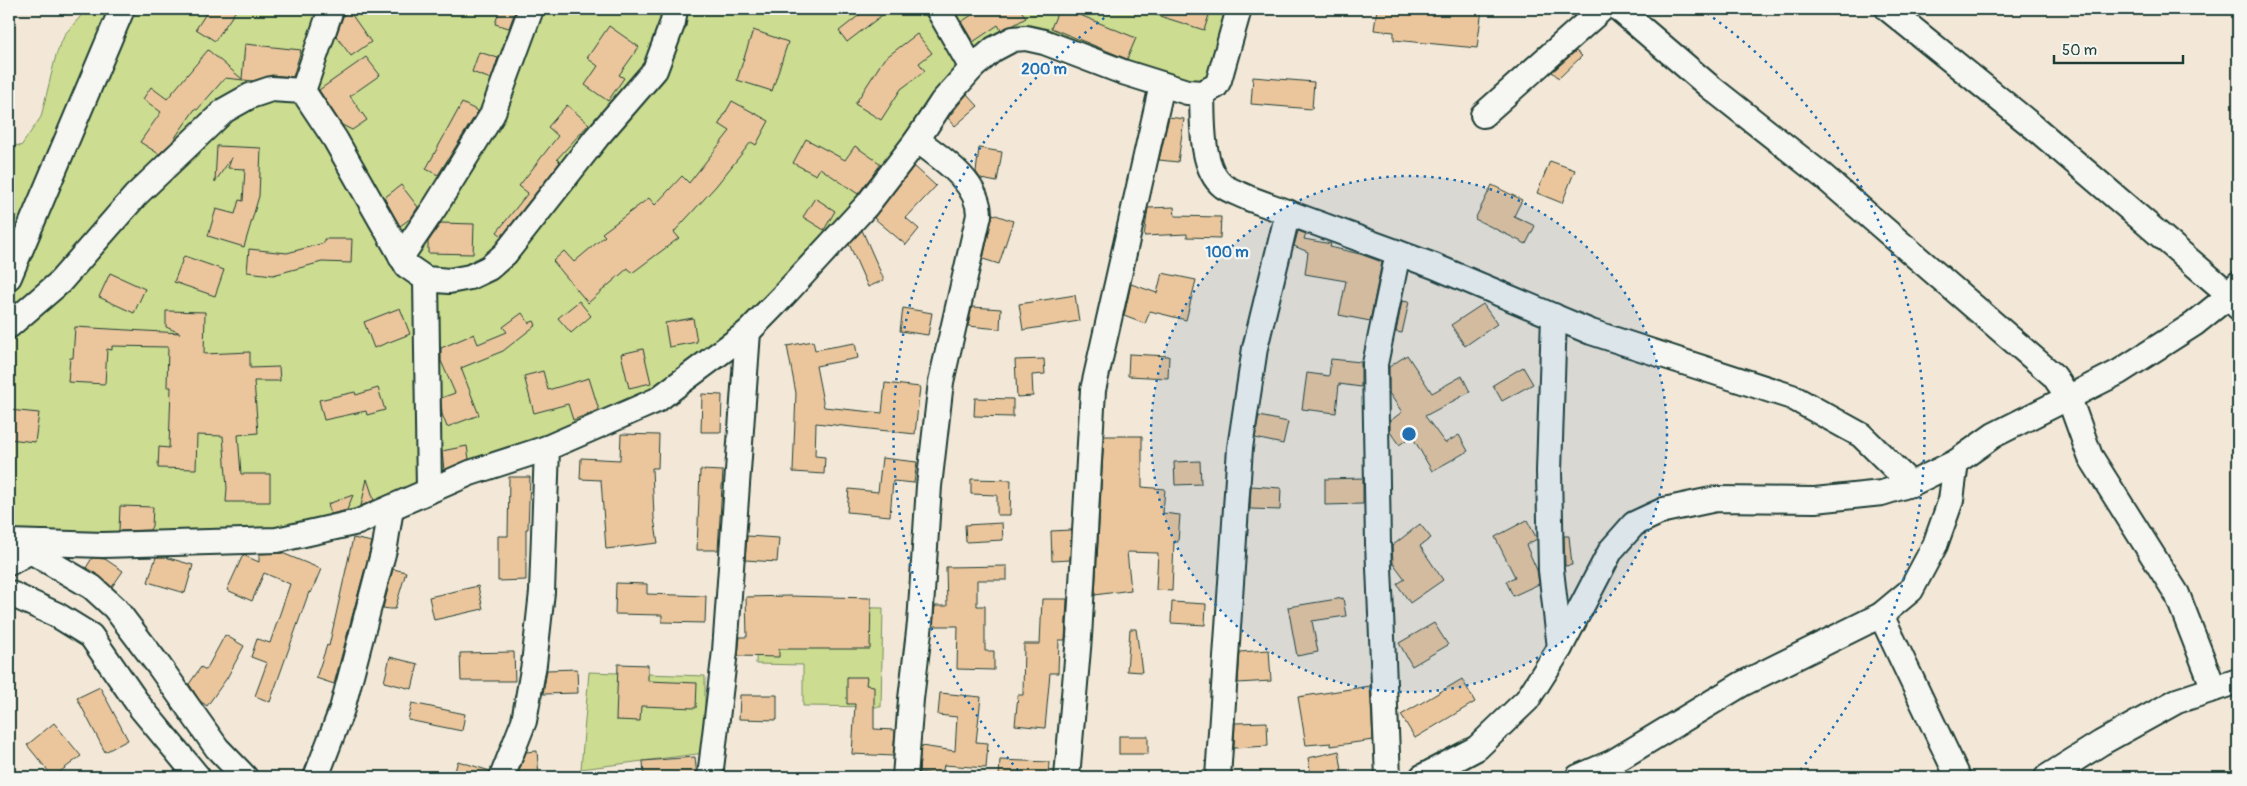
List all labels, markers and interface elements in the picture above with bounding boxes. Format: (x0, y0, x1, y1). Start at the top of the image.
scale bar (2054, 32, 2183, 64)
text: 50 m (2062, 41, 2097, 60)
text: 200 m (1021, 60, 1067, 79)
text: 100 m (1206, 243, 1248, 262)
centre of rings (1400, 425, 1418, 443)

